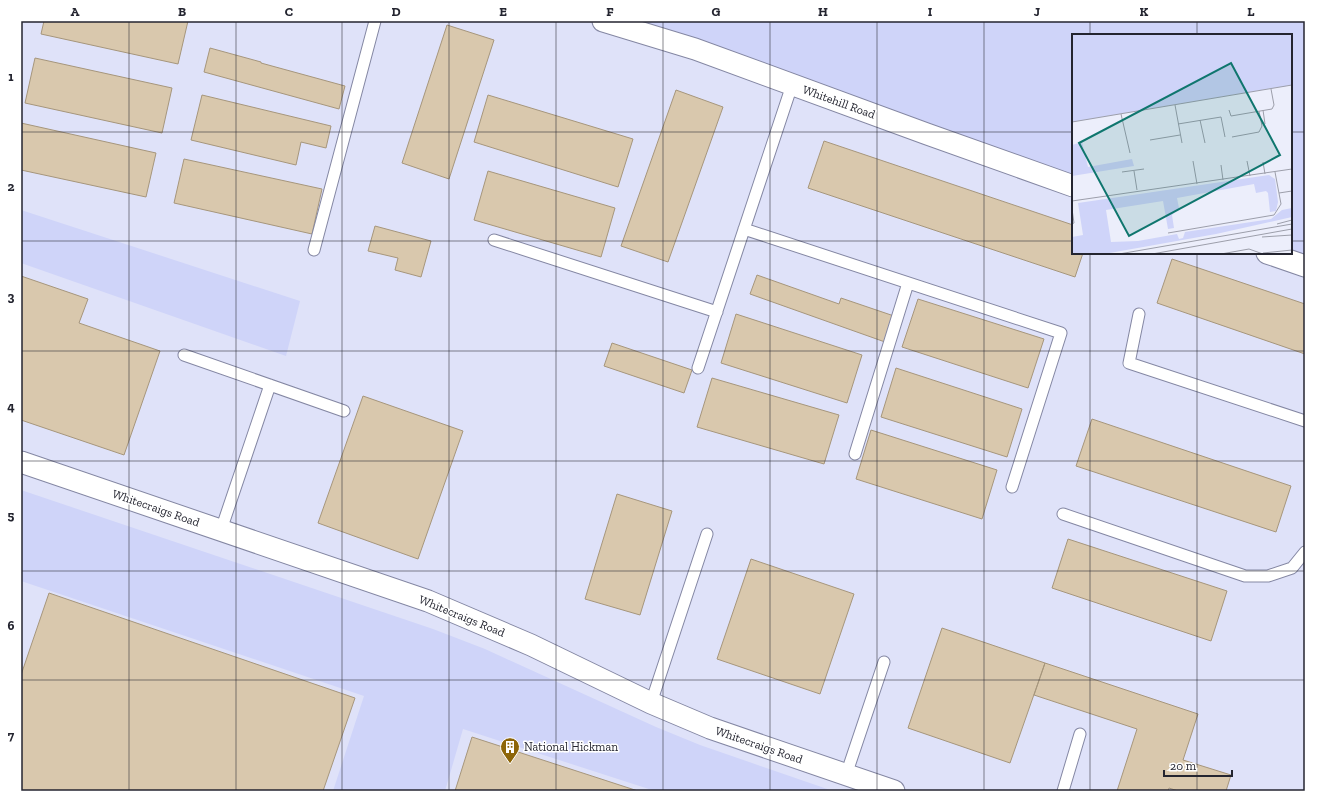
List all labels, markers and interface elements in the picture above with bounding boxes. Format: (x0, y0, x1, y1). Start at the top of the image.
text: A (71, 4, 80, 19)
text: B (178, 4, 186, 19)
text: C (285, 4, 293, 19)
text: D (391, 4, 401, 19)
text: E (499, 4, 507, 19)
text: F (606, 4, 614, 19)
text: G (712, 4, 721, 19)
text: H (818, 4, 828, 19)
text: I (928, 4, 933, 19)
text: J (1034, 4, 1040, 19)
text: K (1140, 4, 1149, 19)
text: L (1247, 4, 1255, 19)
inset map (1072, 34, 1292, 254)
text: 1 (8, 69, 14, 84)
street label: Whitehill Road (801, 82, 878, 122)
text: 2 (8, 179, 15, 194)
text: 3 (8, 289, 15, 304)
text: 4 (7, 399, 15, 414)
street label: Whitecraigs Road (110, 486, 202, 530)
text: 5 (8, 508, 15, 523)
street label: Whitecraigs Road (417, 592, 507, 640)
text: 6 (8, 618, 15, 633)
street label: Whitecraigs Road (713, 723, 805, 767)
text: 7 (8, 728, 15, 743)
building icon: National Hickman (499, 736, 521, 764)
place label: National Hickman (524, 740, 618, 754)
scale bar (1164, 752, 1232, 778)
text: 20 m (1170, 759, 1197, 773)

